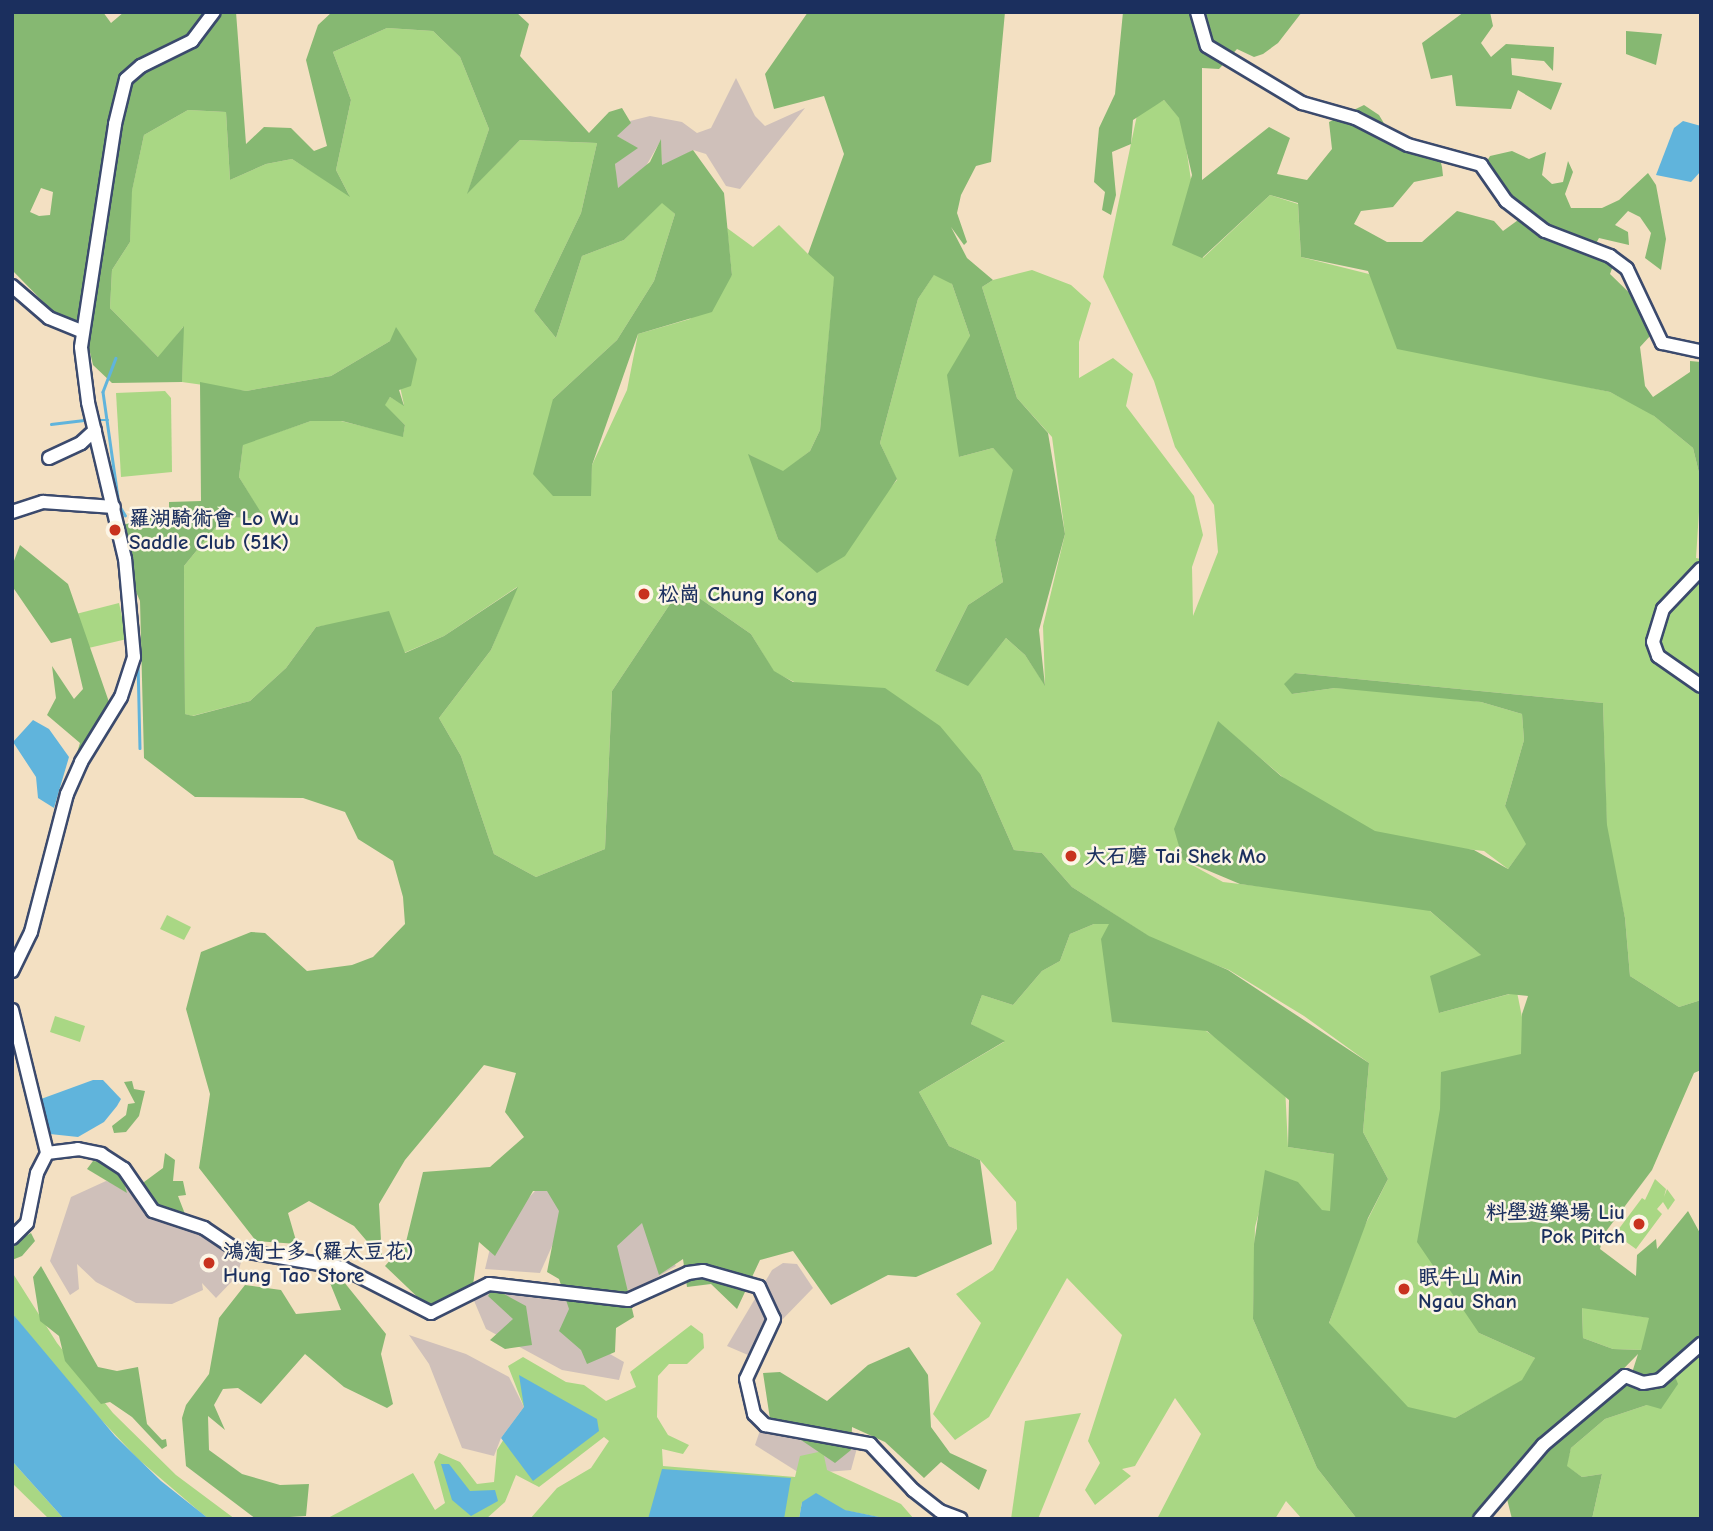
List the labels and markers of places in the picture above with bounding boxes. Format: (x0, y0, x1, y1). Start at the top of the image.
place label: 羅湖騎術會 Lo Wu Saddle Club (51K) (129, 505, 299, 555)
marker: 羅湖騎術會 Lo Wu Saddle Club (51K) (107, 522, 123, 538)
place label: 松崗 Chung Kong (658, 581, 818, 607)
marker: 松崗 Chung Kong (636, 586, 652, 602)
place label: 大石磨 Tai Shek Mo (1085, 843, 1266, 869)
marker: 大石磨 Tai Shek Mo (1063, 848, 1079, 864)
place label: 料壆遊樂場 Liu Pok Pitch (1486, 1199, 1625, 1249)
marker: 料壆遊樂場 Liu Pok Pitch (1631, 1216, 1647, 1232)
place label: 鴻淘士多 (羅太豆花) Hung Tao Store (223, 1238, 413, 1288)
marker: 鴻淘士多 (羅太豆花) Hung Tao Store (201, 1255, 217, 1271)
place label: 眠牛山 Min Ngau Shan (1418, 1264, 1522, 1314)
marker: 眠牛山 Min Ngau Shan (1396, 1281, 1412, 1297)

